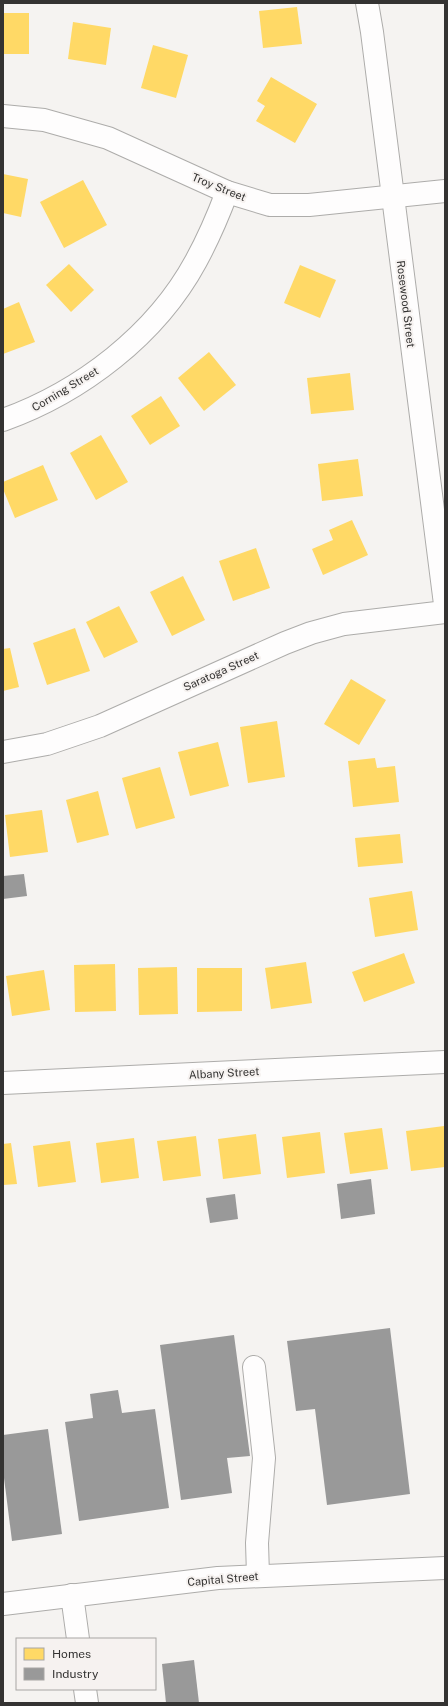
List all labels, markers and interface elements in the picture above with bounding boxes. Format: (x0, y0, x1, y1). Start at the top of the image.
street label: Troy Street (190, 171, 248, 203)
street label: Rosewood Street (395, 260, 417, 348)
street label: Corning Street (30, 364, 100, 414)
street label: Saratoga Street (181, 649, 261, 693)
street label: Albany Street (188, 1065, 260, 1081)
street label: Capital Street (187, 1570, 259, 1588)
legend (16, 1638, 156, 1690)
text: Homes (52, 1647, 91, 1661)
text: Industry (52, 1667, 99, 1681)

